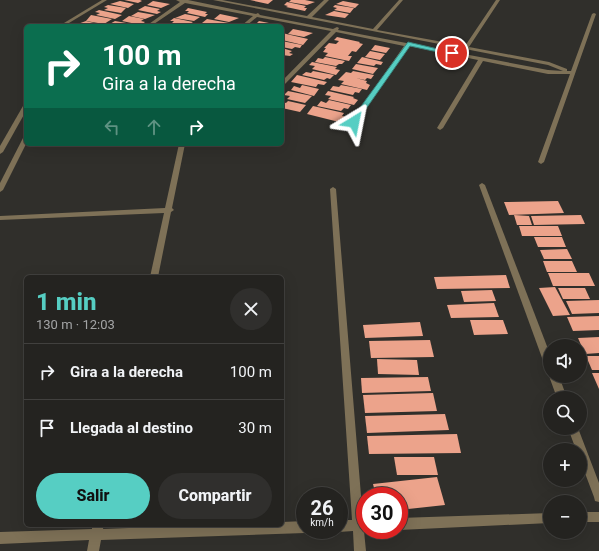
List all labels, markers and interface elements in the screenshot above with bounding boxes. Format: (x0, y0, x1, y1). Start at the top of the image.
pin (435, 36, 469, 70)
text: 100 m (102, 39, 181, 72)
icon: right (36, 40, 88, 92)
icon: arrive (441, 42, 463, 64)
text: Gira a la derecha (102, 73, 236, 94)
position arrow (333, 101, 375, 143)
icon: left (101, 116, 123, 138)
icon: ahead (143, 116, 165, 138)
icon: right (185, 116, 207, 138)
text: 1 min (36, 288, 97, 316)
button: close (230, 288, 272, 330)
text: 130 m · 12:03 (36, 317, 115, 332)
map controls (543, 339, 587, 539)
button: sound (543, 339, 587, 383)
icon: right (36, 361, 58, 383)
text: Gira a la derecha (70, 363, 183, 381)
text: 100 m (230, 363, 272, 381)
button: search (543, 391, 587, 435)
icon: arrive (36, 417, 58, 439)
text: Llegada al destino (70, 419, 193, 437)
text: 30 m (238, 419, 272, 437)
button: + (543, 443, 587, 487)
button: Salir (36, 473, 150, 519)
button: Compartir (158, 473, 272, 519)
speed limit sign: 30 (356, 487, 408, 539)
button: − (543, 495, 587, 539)
text: 26 (311, 496, 333, 520)
text: km/h (310, 517, 334, 528)

